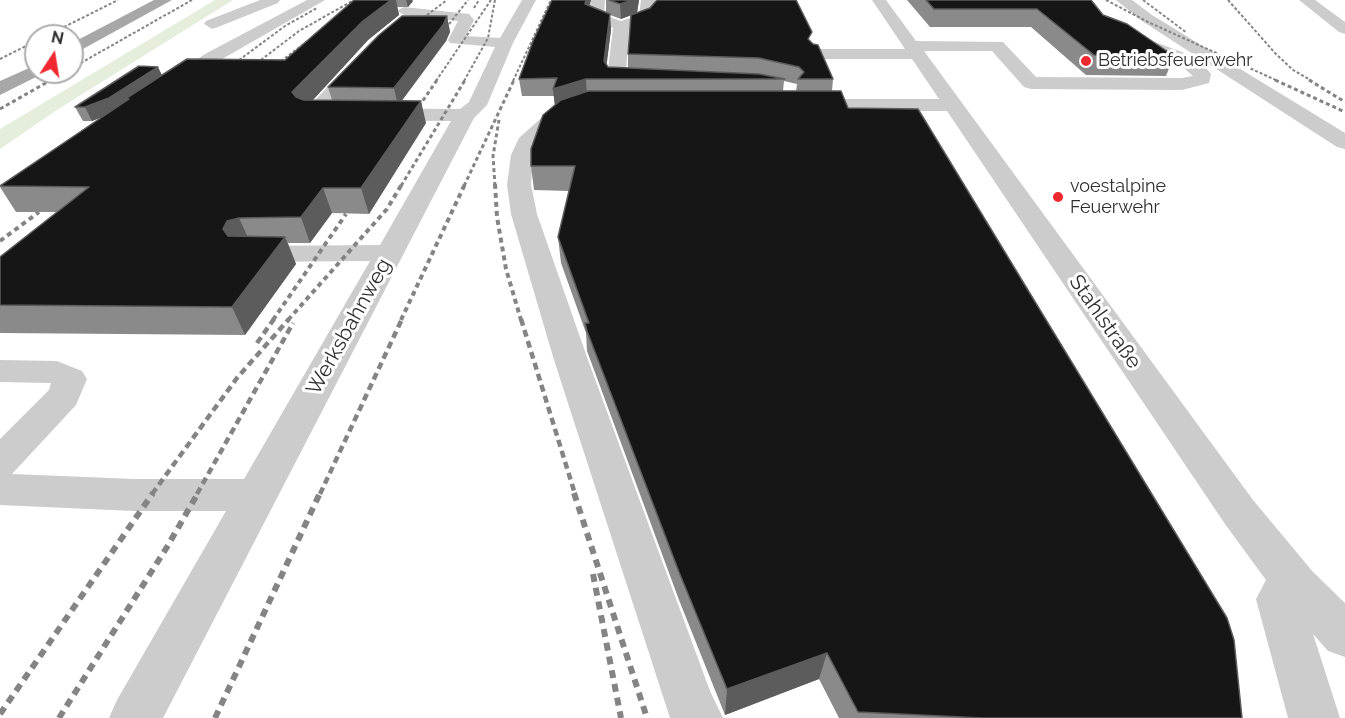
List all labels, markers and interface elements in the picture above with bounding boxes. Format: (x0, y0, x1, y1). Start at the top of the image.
north arrow (24, 24, 84, 84)
text: N (49, 27, 65, 48)
place label: Betriebsfeuerwehr (1098, 50, 1253, 72)
marker: Betriebsfeuerwehr (1079, 54, 1093, 68)
place label: voestalpine Feuerwehr (1070, 176, 1166, 219)
marker: voestalpine Feuerwehr (1051, 190, 1065, 204)
street label: Werksbahnweg (301, 254, 397, 400)
street label: Stahlstraße (1063, 270, 1147, 374)

